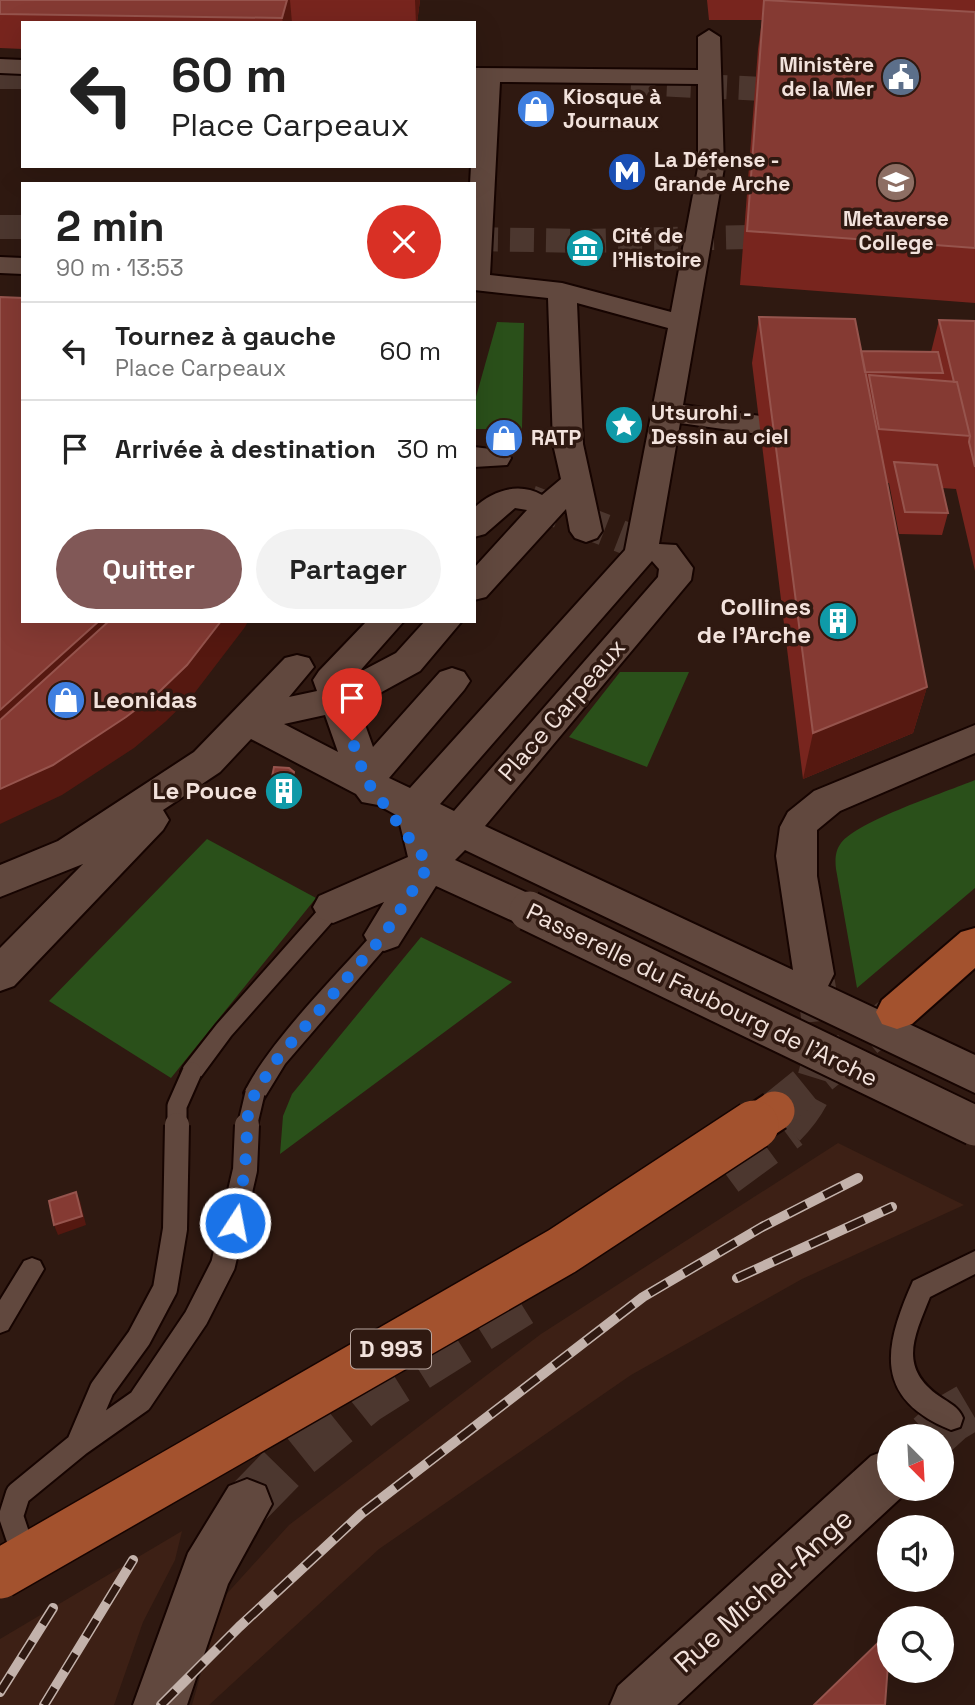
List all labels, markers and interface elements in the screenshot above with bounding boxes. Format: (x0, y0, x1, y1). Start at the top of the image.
text: 60 m (171, 44, 287, 106)
icon: left (56, 49, 147, 140)
place label: Ministère de la Mer (779, 51, 874, 102)
public building icon: Ministère de la Mer (880, 56, 922, 98)
place label: Kiosque à Journaux (563, 83, 662, 134)
shop icon: Kiosque à Journaux (515, 88, 557, 130)
text: Place Carpeaux (171, 105, 409, 145)
place label: La Défense - Grande Arche (654, 146, 790, 197)
metro station icon: La Défense - Grande Arche (606, 151, 648, 193)
school or university icon: Metaverse College (875, 161, 917, 203)
text: 2 min (56, 200, 165, 253)
button: close (367, 205, 441, 279)
place label: Metaverse College (843, 205, 949, 256)
place label: Cité de l'Histoire (612, 222, 702, 273)
museum icon: Cité de l'Histoire (564, 227, 606, 269)
text: 90 m · 13:53 (56, 253, 184, 283)
text: Tournez à gauche (115, 319, 336, 353)
icon: left (56, 332, 94, 370)
text: 60 m (379, 334, 441, 368)
text: Place Carpeaux (115, 353, 286, 383)
place label: Utsurohi - Dessin au ciel (651, 399, 789, 450)
place icon: Utsurohi - Dessin au ciel (603, 404, 645, 446)
shop icon: RATP (483, 417, 525, 459)
place label: RATP (531, 424, 582, 451)
icon: arrive (56, 430, 94, 468)
text: Arrivée à destination (115, 432, 376, 466)
text: 30 m (397, 432, 458, 466)
button: Quitter (56, 529, 242, 609)
button: Partager (256, 529, 441, 609)
place label: Collines de l'Arche (697, 591, 811, 650)
building icon: Collines de l'Arche (817, 600, 859, 642)
street label: Place Carpeaux (491, 632, 632, 787)
pin (322, 668, 382, 740)
shop icon: Leonidas (45, 679, 87, 721)
icon: arrive (333, 679, 371, 717)
place label: Leonidas (93, 684, 197, 715)
building icon: Le Pouce (263, 770, 305, 812)
place label: Le Pouce (152, 775, 257, 806)
street label: Passerelle du Faubourg de l'Arche (521, 896, 883, 1093)
position arrow (198, 1186, 272, 1260)
road number: D 993 (351, 1330, 431, 1368)
north arrow (877, 1424, 954, 1502)
map controls (877, 1424, 954, 1683)
street label: Rue Michel-Ange (666, 1500, 860, 1680)
button: sound (877, 1515, 954, 1592)
button: search (877, 1606, 954, 1683)

